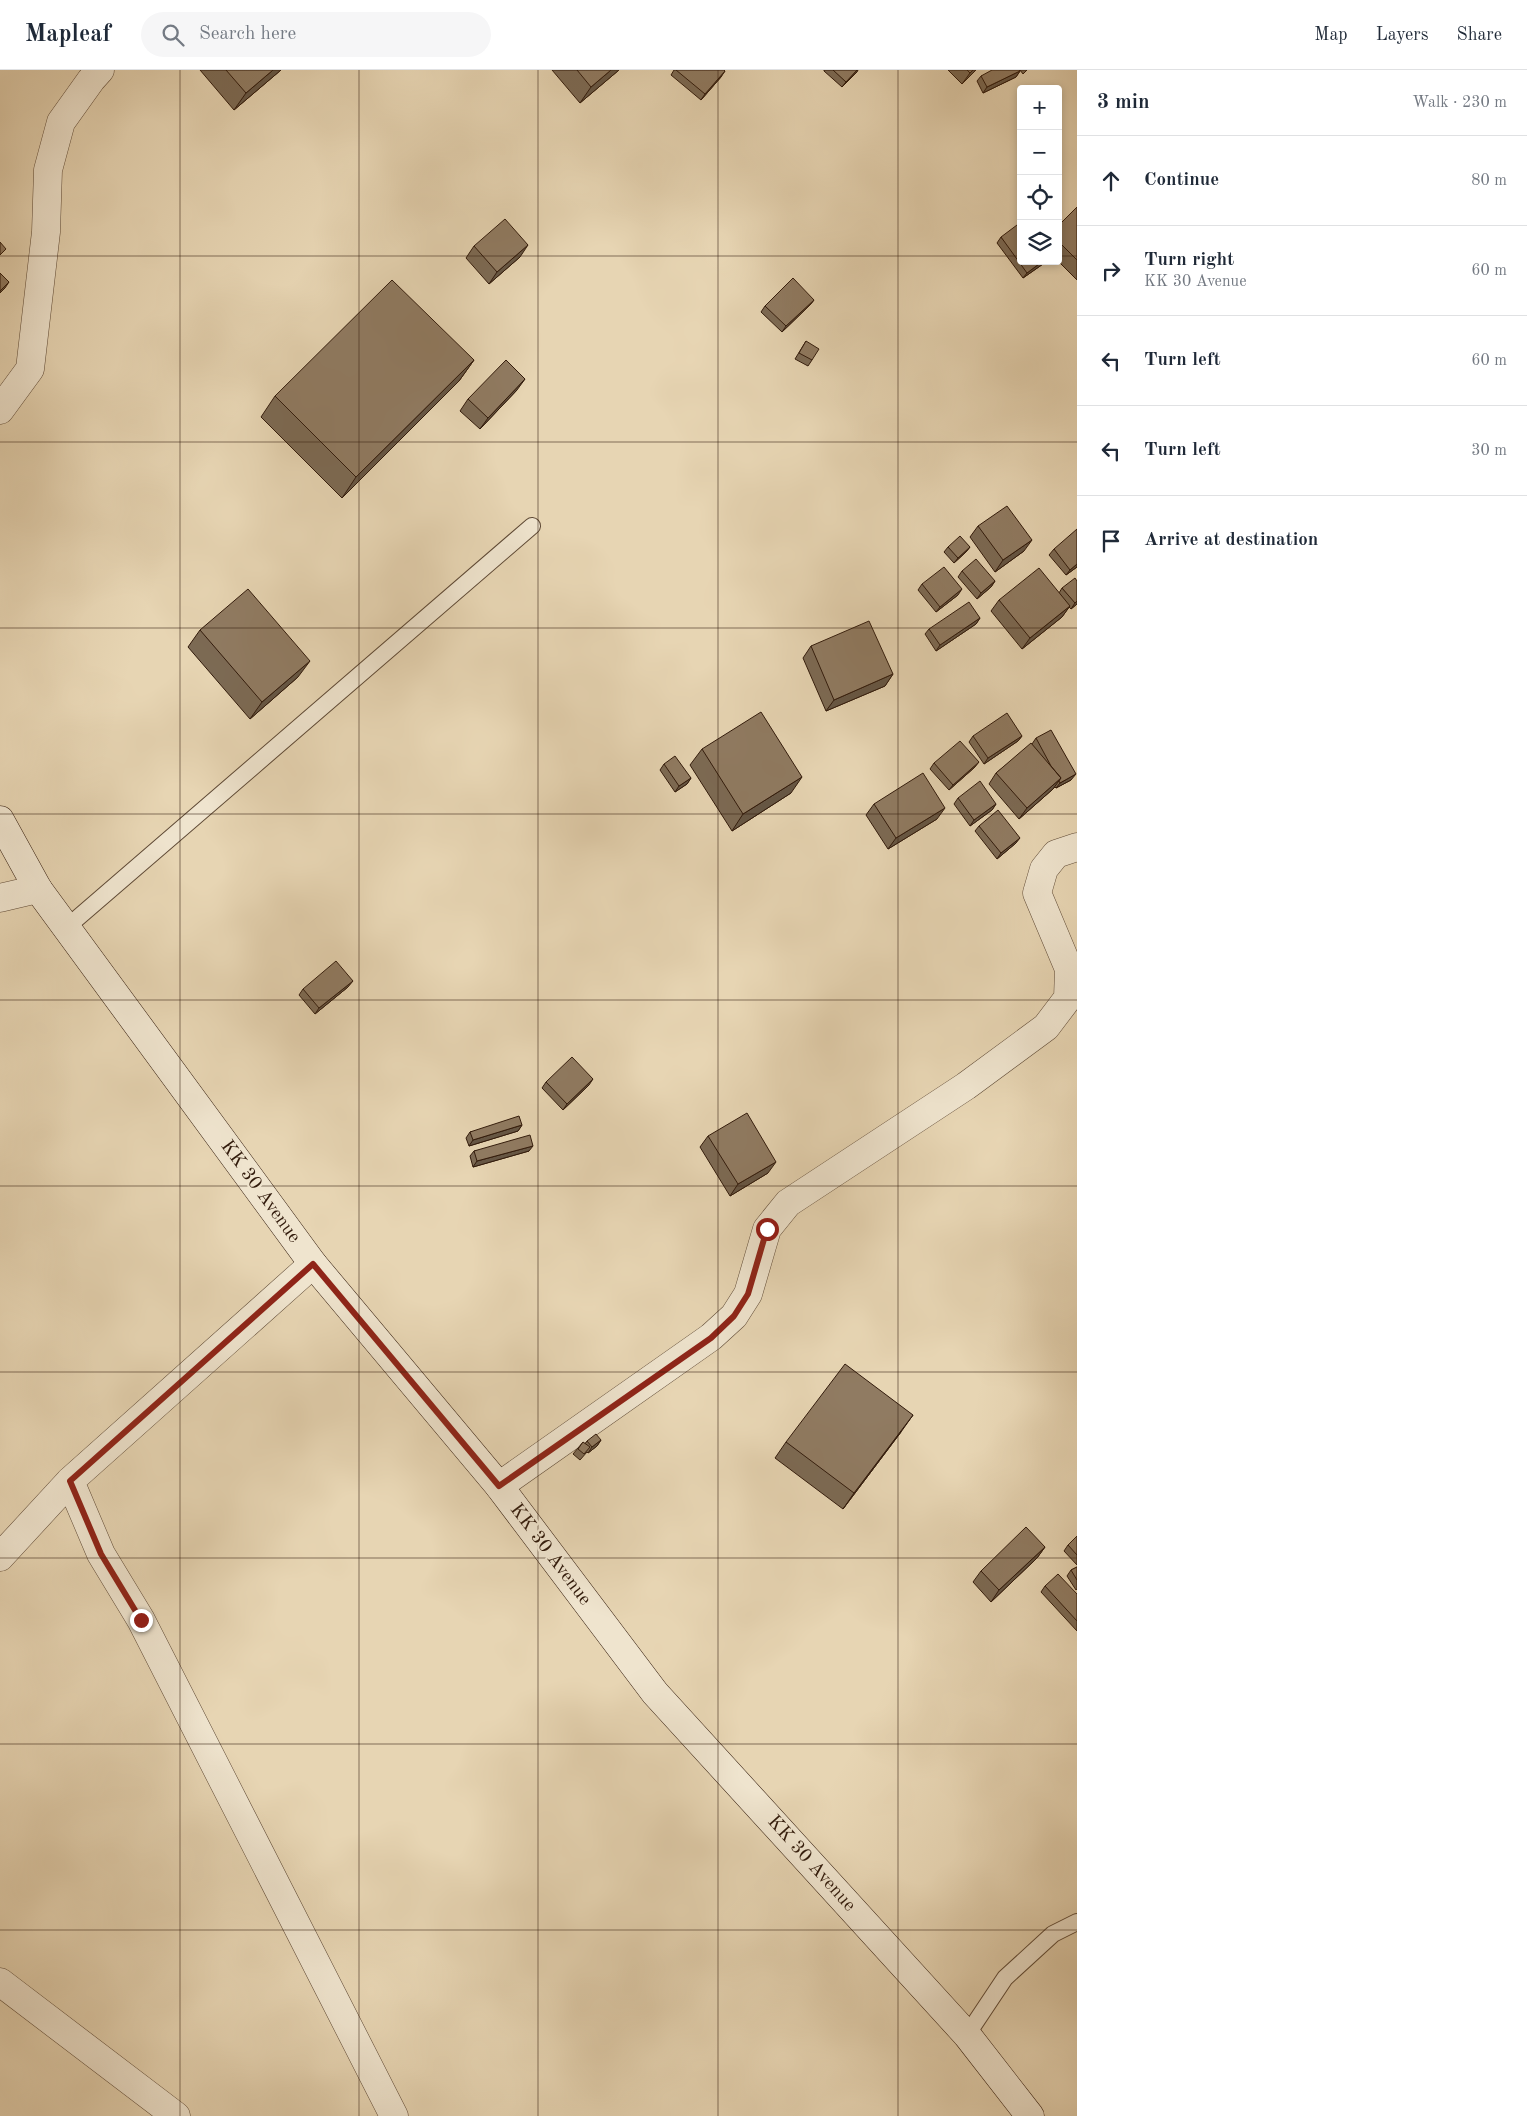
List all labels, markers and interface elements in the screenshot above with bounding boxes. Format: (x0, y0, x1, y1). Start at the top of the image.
search box (141, 12, 491, 57)
icon: search (159, 21, 187, 49)
text: Mapleaf (25, 23, 111, 47)
text: Search here (199, 25, 296, 44)
text: Map (1314, 26, 1348, 44)
text: Layers (1376, 26, 1428, 44)
text: Share (1456, 26, 1502, 44)
map controls (1017, 85, 1062, 265)
button: + (1017, 85, 1062, 130)
text: 3 min (1097, 92, 1150, 113)
text: Walk · 230 m (1412, 95, 1507, 111)
button: − (1017, 130, 1062, 175)
icon: ahead (1097, 167, 1125, 195)
text: Continue (1144, 171, 1219, 190)
text: 80 m (1471, 173, 1507, 189)
button: locate (1017, 175, 1062, 220)
button: layers (1017, 220, 1062, 265)
text: Turn right (1144, 251, 1234, 270)
icon: right (1097, 257, 1125, 285)
text: 60 m (1471, 263, 1507, 279)
text: KK 30 Avenue (1144, 274, 1247, 290)
icon: left (1097, 347, 1125, 375)
text: Turn left (1144, 351, 1221, 370)
text: 60 m (1471, 353, 1507, 369)
icon: left (1097, 437, 1125, 465)
text: Turn left (1144, 441, 1221, 460)
text: 30 m (1471, 443, 1507, 459)
icon: arrive (1097, 527, 1125, 555)
text: Arrive at destination (1144, 531, 1318, 550)
street label: KK 30 Avenue (217, 1137, 303, 1247)
route start (756, 1218, 779, 1241)
street label: KK 30 Avenue (506, 1501, 594, 1609)
route end (130, 1609, 153, 1632)
street label: KK 30 Avenue (763, 1812, 859, 1916)

